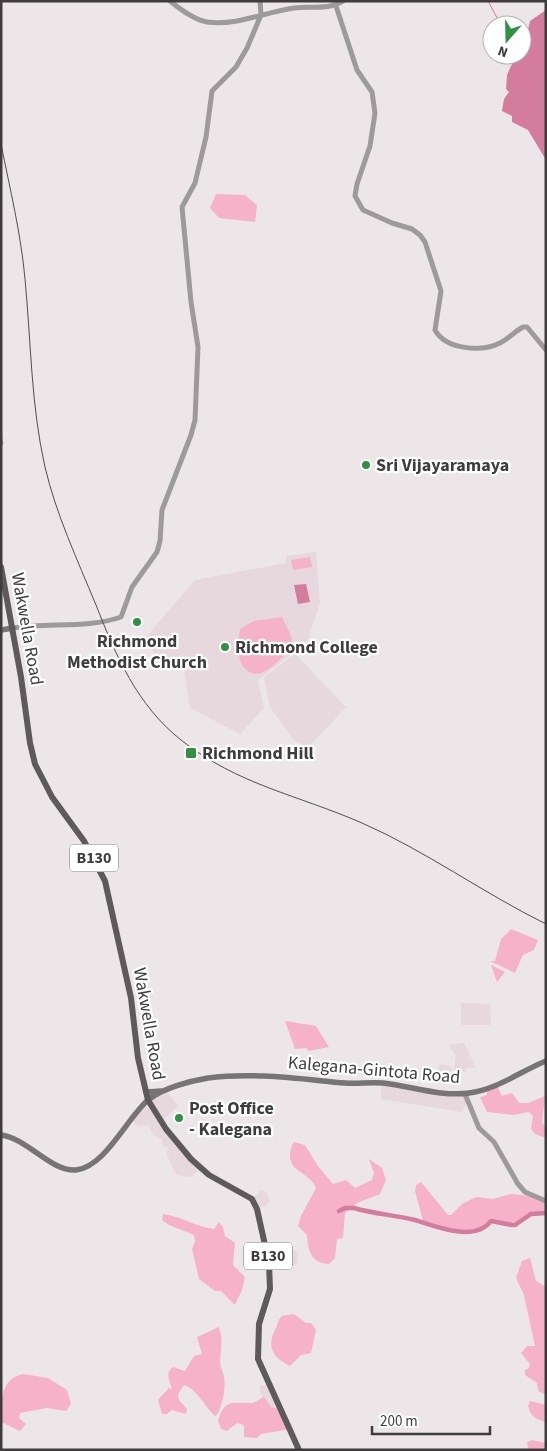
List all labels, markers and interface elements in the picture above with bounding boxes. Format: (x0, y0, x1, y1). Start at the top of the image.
north arrow (482, 15, 532, 65)
text: N (495, 40, 511, 62)
place label: Sri Vijayaramaya (376, 453, 509, 478)
marker: Sri Vijayaramaya (360, 459, 372, 471)
street label: Wakwella Road (5, 571, 49, 687)
marker: Richmond Methodist Church (131, 616, 143, 628)
place label: Richmond Methodist Church (67, 629, 207, 675)
place label: Richmond College (235, 635, 378, 660)
marker: Richmond College (219, 641, 231, 653)
place label: Richmond Hill (202, 741, 314, 766)
marker: Richmond Hill (184, 746, 198, 760)
road number: B130 (70, 844, 118, 871)
street label: Wakwella Road (127, 966, 171, 1082)
street label: Kalegana-Gintota Road (287, 1050, 461, 1090)
place label: Post Office - Kalegana (189, 1096, 274, 1142)
marker: Post Office - Kalegana (173, 1112, 185, 1124)
road number: B130 (244, 1242, 292, 1270)
scale bar (372, 1404, 490, 1436)
text: 200 m (380, 1411, 418, 1432)

